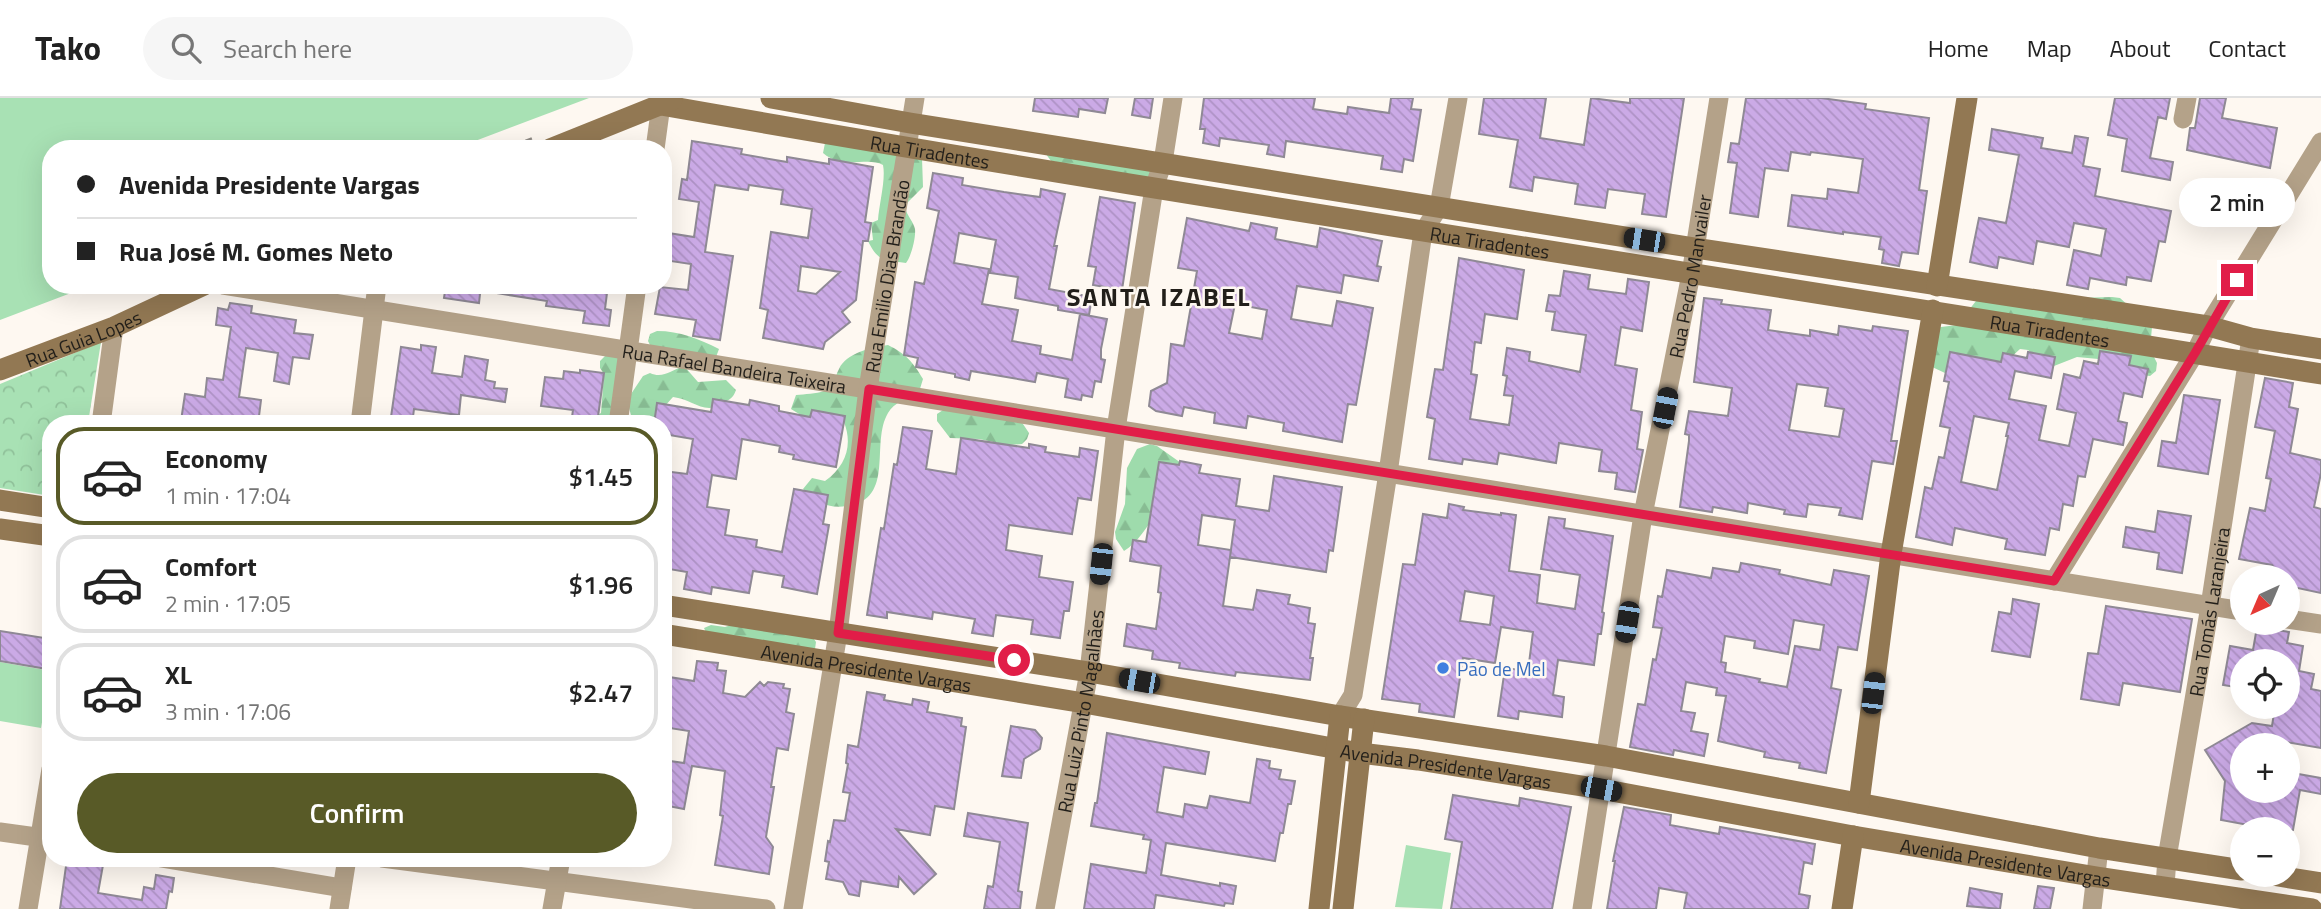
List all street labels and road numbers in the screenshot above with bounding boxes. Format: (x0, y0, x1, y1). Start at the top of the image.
street label: Rua Tiradentes (868, 127, 992, 175)
street label: Rua Emilio Dias Brandão (856, 177, 916, 375)
street label: Rua Pedro Manvailer (1660, 192, 1718, 361)
street label: Rua Tiradentes (1428, 218, 1552, 265)
street label: Rua Guia Lopes (21, 302, 146, 374)
street label: Rua Tiradentes (1988, 306, 2112, 354)
street label: Rua Rafael Bandeira Teixeira (620, 335, 849, 400)
street label: Rua Tomás Laranjeira (2180, 524, 2236, 698)
street label: Rua Luiz Pinto Magalhães (1049, 608, 1110, 815)
street label: Avenida Presidente Vargas (759, 636, 974, 699)
street label: Avenida Presidente Vargas (1338, 735, 1554, 795)
street label: Avenida Presidente Vargas (1898, 830, 2113, 893)

